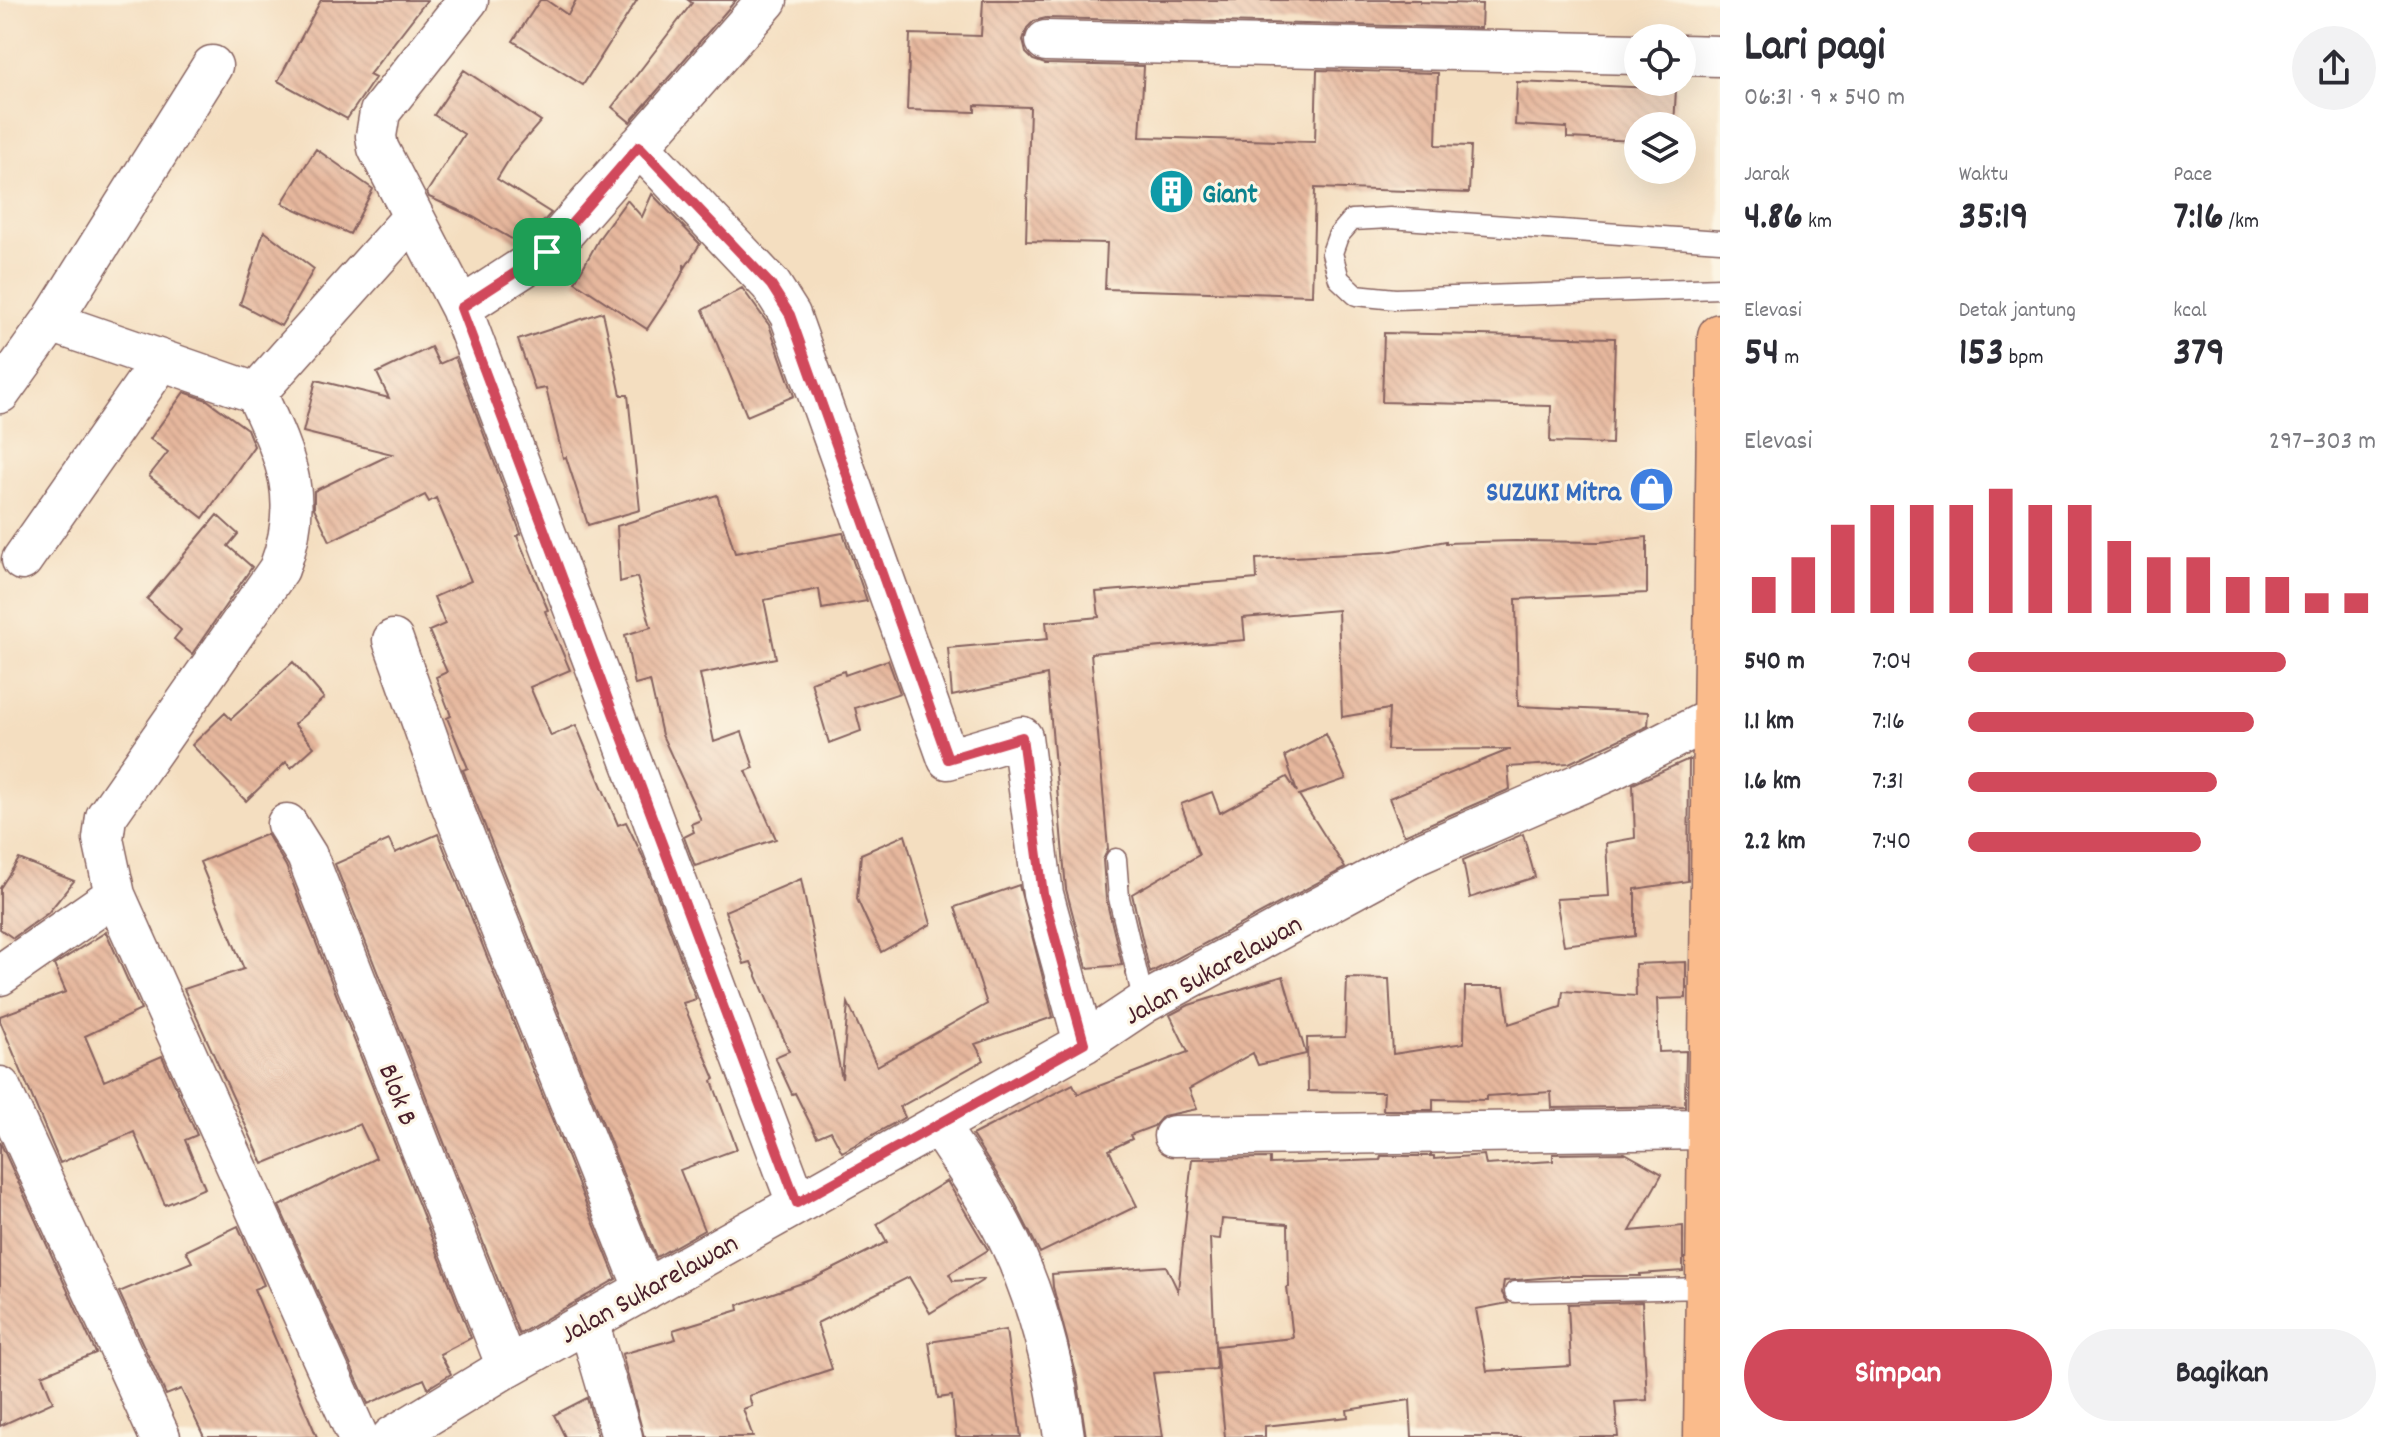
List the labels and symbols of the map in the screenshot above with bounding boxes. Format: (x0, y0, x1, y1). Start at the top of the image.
building icon: Giant (1147, 168, 1195, 216)
place label: Giant (1202, 177, 1258, 217)
pin (513, 218, 581, 286)
shop icon: SUZUKI Mitra (1628, 466, 1676, 514)
place label: SUZUKI Mitra (1486, 475, 1622, 515)
street label: Jalan Sukarelawan (1118, 907, 1311, 1038)
street label: Blok B (365, 1059, 425, 1133)
street label: Jalan Sukarelawan (554, 1226, 747, 1357)

